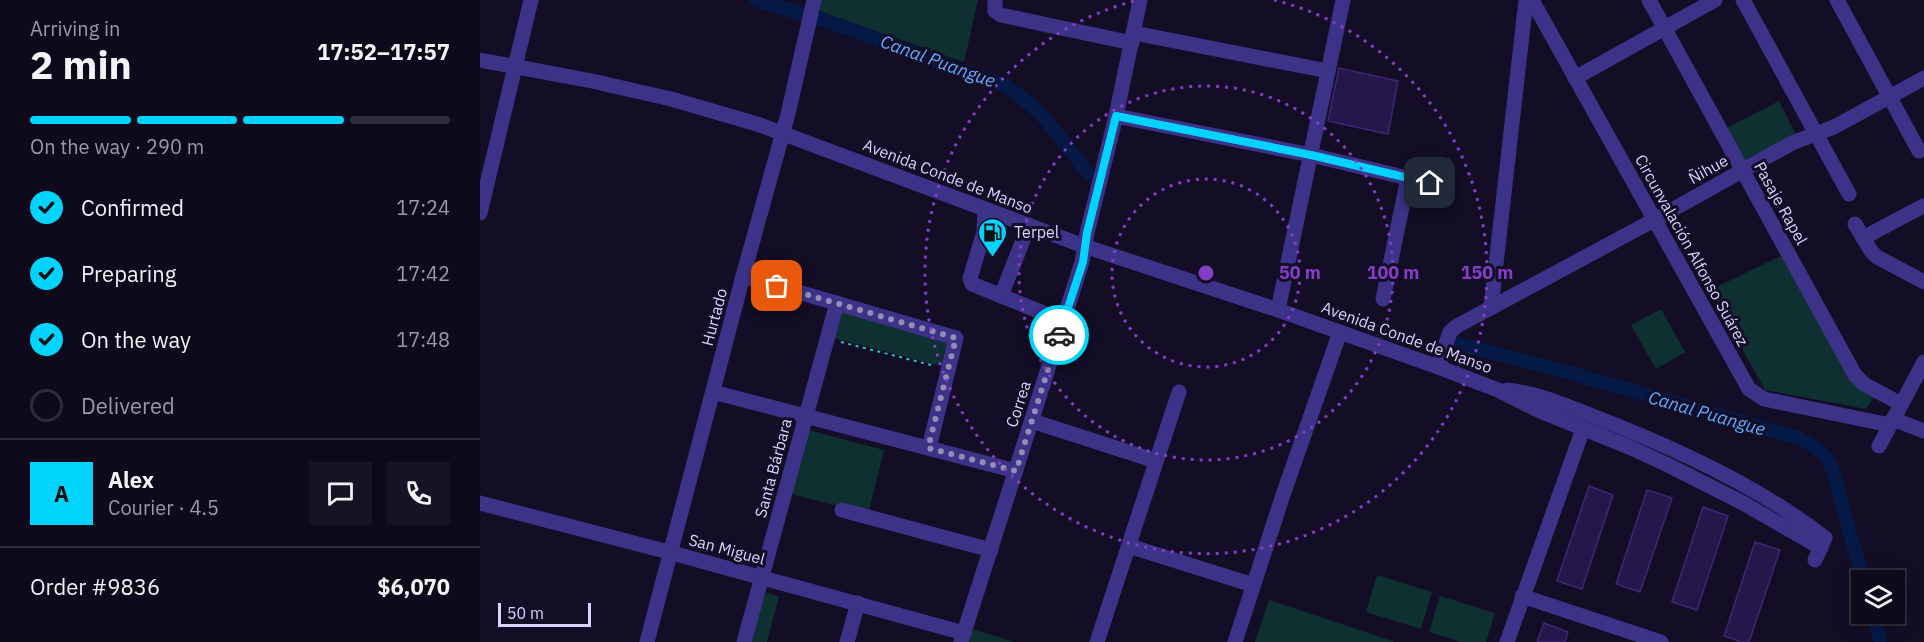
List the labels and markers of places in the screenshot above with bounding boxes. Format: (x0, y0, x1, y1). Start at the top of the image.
pin (1404, 157, 1455, 208)
fuel station icon: Terpel (977, 216, 1009, 258)
place label: Terpel (1014, 222, 1059, 242)
pin (751, 260, 802, 311)
centre of rings (1196, 263, 1216, 283)

